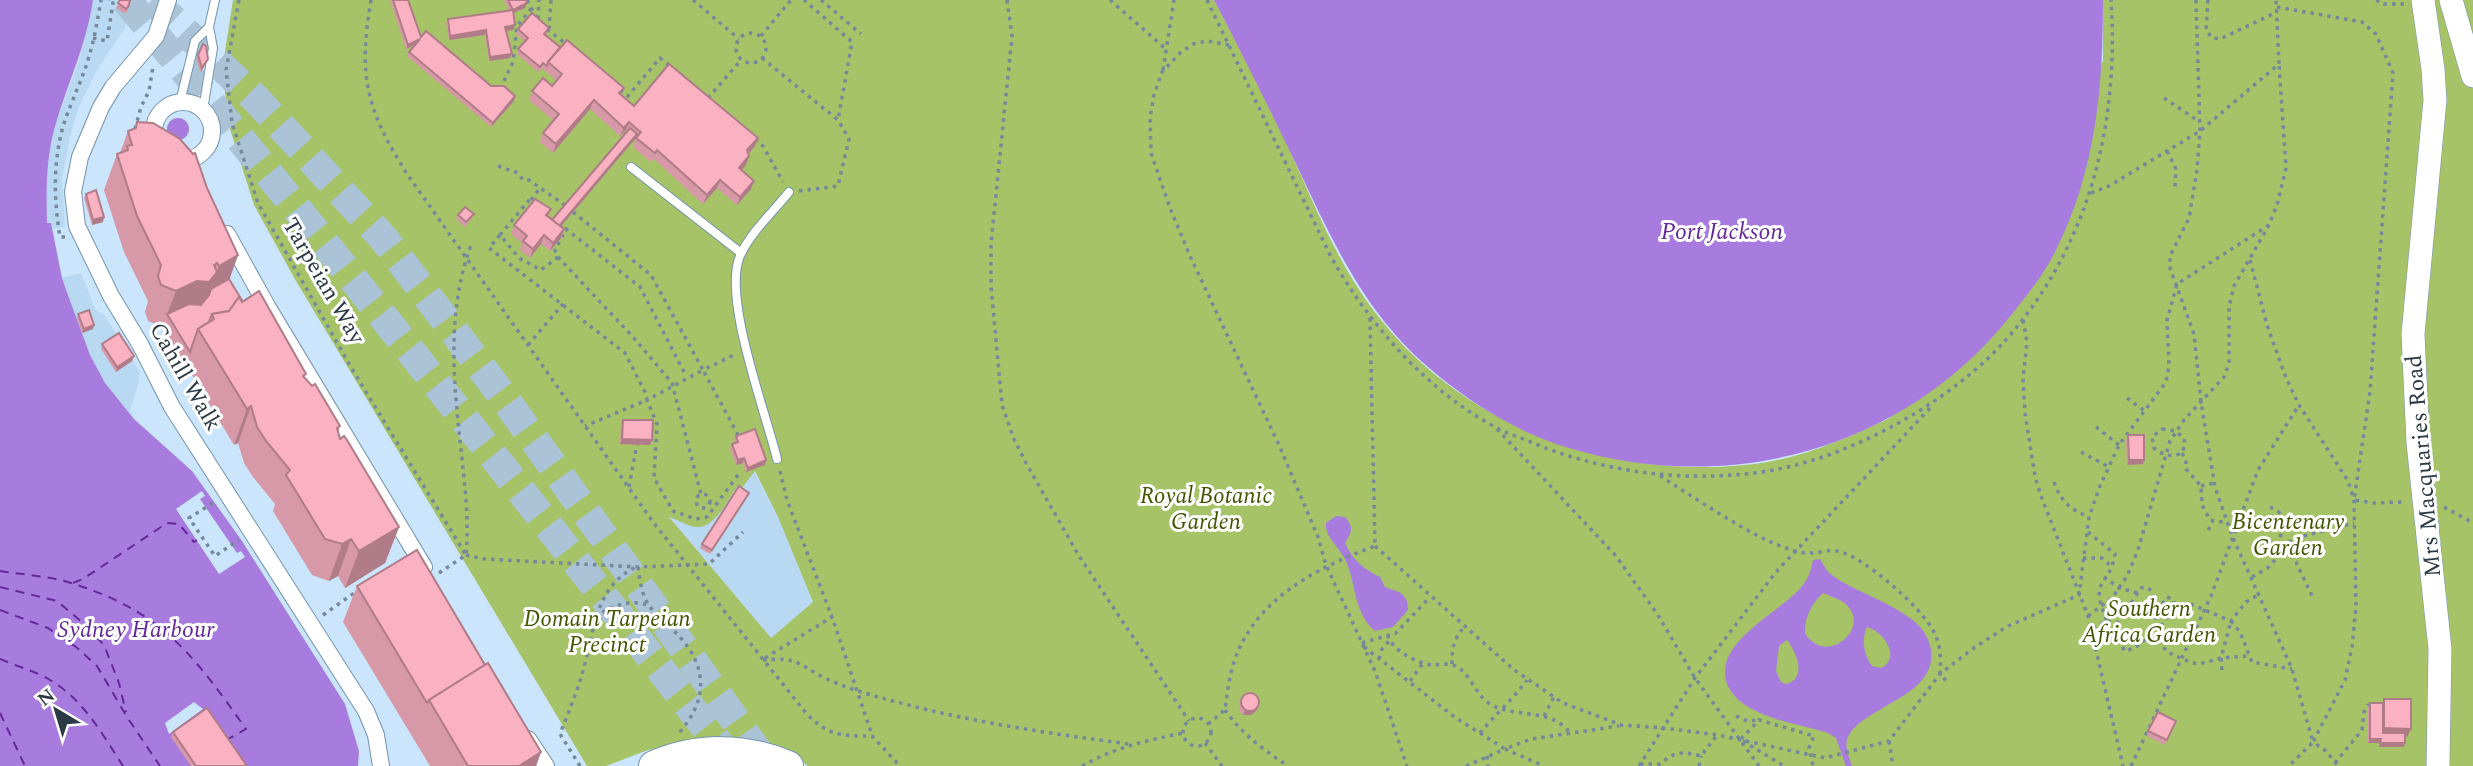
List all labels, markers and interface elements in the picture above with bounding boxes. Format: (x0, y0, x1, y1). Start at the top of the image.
street label: Tarpeian Way (273, 211, 374, 352)
water label: Port Jackson (1661, 214, 1783, 250)
street label: Cahill Walk (140, 316, 230, 438)
street label: Mrs Macquaries Road (2397, 353, 2451, 579)
park label: Royal Botanic Garden (1140, 479, 1272, 540)
park label: Bicentenary Garden (2232, 505, 2345, 566)
park label: Southern Africa Garden (2081, 592, 2216, 653)
park label: Domain Tarpeian Precinct (523, 602, 691, 663)
water label: Sydney Harbour (57, 612, 215, 648)
north arrow (21, 675, 91, 745)
text: N (31, 682, 61, 714)

